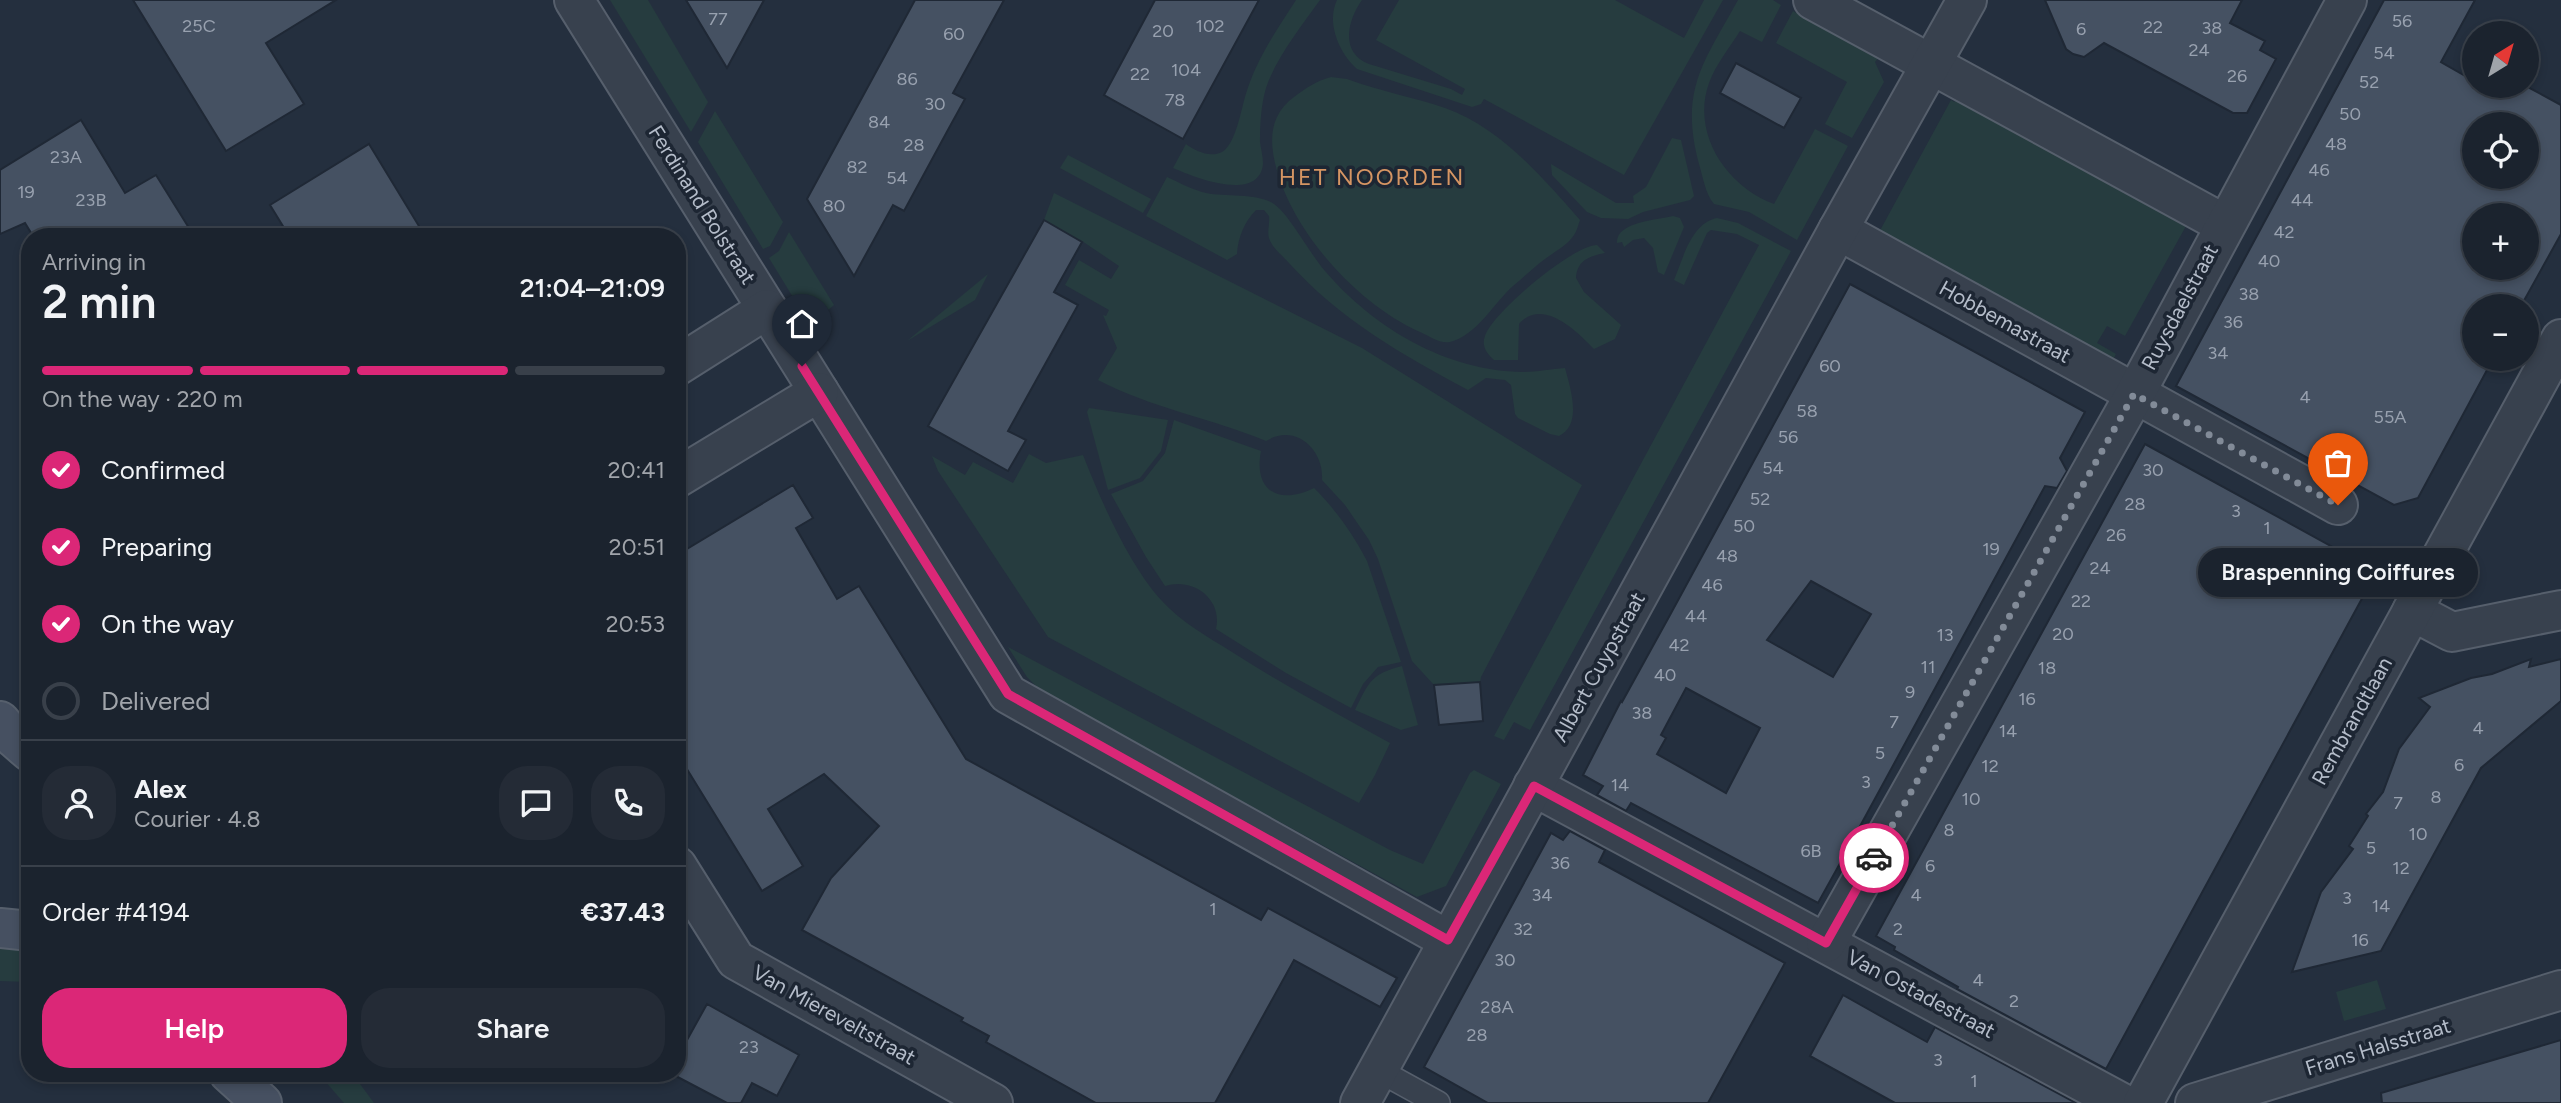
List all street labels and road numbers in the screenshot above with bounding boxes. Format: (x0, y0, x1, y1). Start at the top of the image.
street label: Ferdinand Bolstraat (643, 121, 761, 289)
street label: Ruysdaelstraat (2136, 239, 2223, 374)
street label: Hobbemastraat (1935, 275, 2076, 368)
street label: Albert Cuypstraat (1547, 587, 1650, 746)
street label: Rembrandtlaan (2306, 652, 2397, 789)
street label: Van Ostadestraat (1843, 944, 2000, 1043)
street label: Van Miereveltstraat (748, 959, 920, 1070)
street label: Frans Halsstraat (2302, 1013, 2454, 1081)

